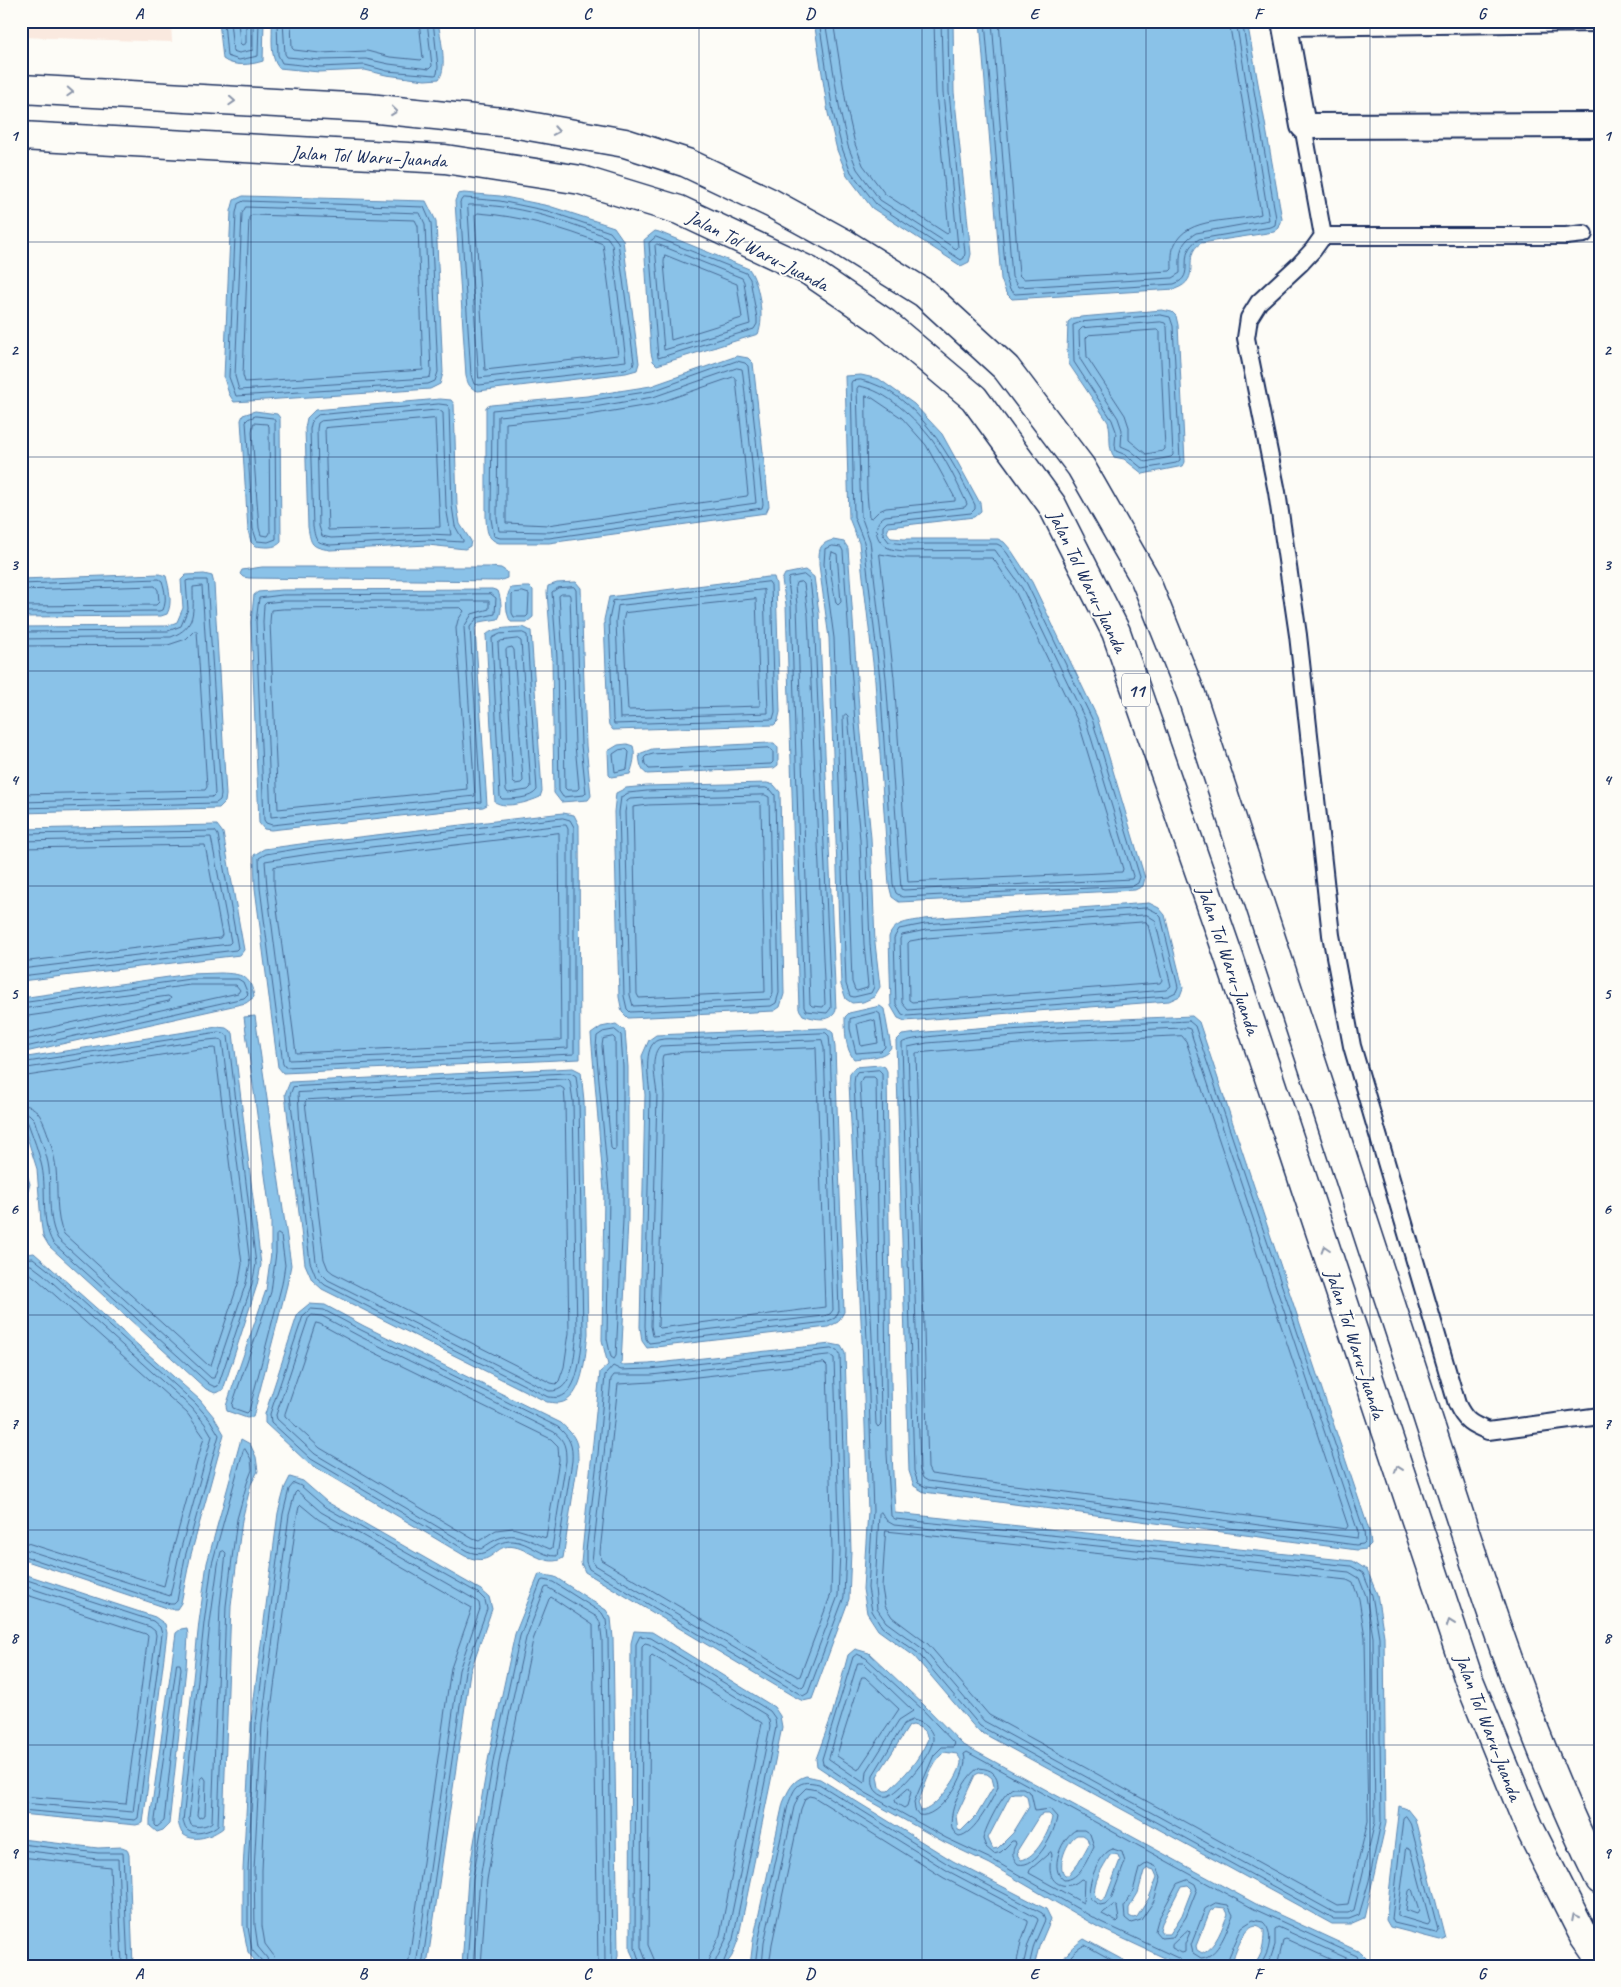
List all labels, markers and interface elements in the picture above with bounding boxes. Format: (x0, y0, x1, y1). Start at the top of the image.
text: A (135, 4, 145, 24)
text: B (359, 4, 369, 24)
text: C (583, 4, 593, 24)
text: D (805, 4, 816, 24)
text: E (1030, 4, 1041, 24)
text: F (1254, 4, 1265, 24)
text: G (1478, 4, 1488, 24)
one-way arrow (66, 86, 74, 97)
one-way arrow (228, 95, 236, 106)
one-way arrow (391, 105, 399, 116)
one-way arrow (551, 125, 560, 135)
text: 1 (10, 126, 19, 146)
text: 1 (1603, 126, 1612, 146)
street label: Jalan Tol Waru–Juanda (290, 140, 449, 173)
street label: Jalan Tol Waru–Juanda (682, 204, 834, 298)
text: 2 (10, 340, 19, 360)
text: 2 (1603, 340, 1612, 360)
street label: Jalan Tol Waru–Juanda (1042, 505, 1134, 658)
text: 3 (10, 555, 19, 575)
text: 3 (1603, 555, 1612, 575)
road number: 11 (1122, 674, 1150, 706)
text: 4 (10, 770, 19, 790)
text: 4 (1603, 770, 1612, 790)
street label: Jalan Tol Waru–Juanda (1191, 882, 1266, 1039)
text: 5 (11, 984, 20, 1004)
text: 5 (1604, 984, 1613, 1004)
text: 6 (10, 1199, 19, 1219)
text: 6 (1603, 1199, 1612, 1219)
one-way arrow (1320, 1245, 1330, 1253)
street label: Jalan Tol Waru–Juanda (1319, 1265, 1392, 1424)
text: 7 (10, 1414, 19, 1434)
text: 7 (1603, 1414, 1612, 1434)
one-way arrow (1394, 1466, 1404, 1474)
one-way arrow (1445, 1620, 1455, 1628)
text: 8 (10, 1628, 19, 1648)
text: 8 (1603, 1628, 1612, 1648)
street label: Jalan Tol Waru–Juanda (1449, 1649, 1529, 1806)
text: 9 (10, 1843, 19, 1863)
text: 9 (1603, 1843, 1612, 1863)
one-way arrow (1571, 1914, 1581, 1923)
text: A (135, 1964, 145, 1984)
text: B (359, 1964, 369, 1984)
text: C (583, 1964, 593, 1984)
text: D (805, 1964, 816, 1984)
text: E (1030, 1964, 1041, 1984)
text: F (1254, 1964, 1265, 1984)
text: G (1478, 1964, 1488, 1984)

